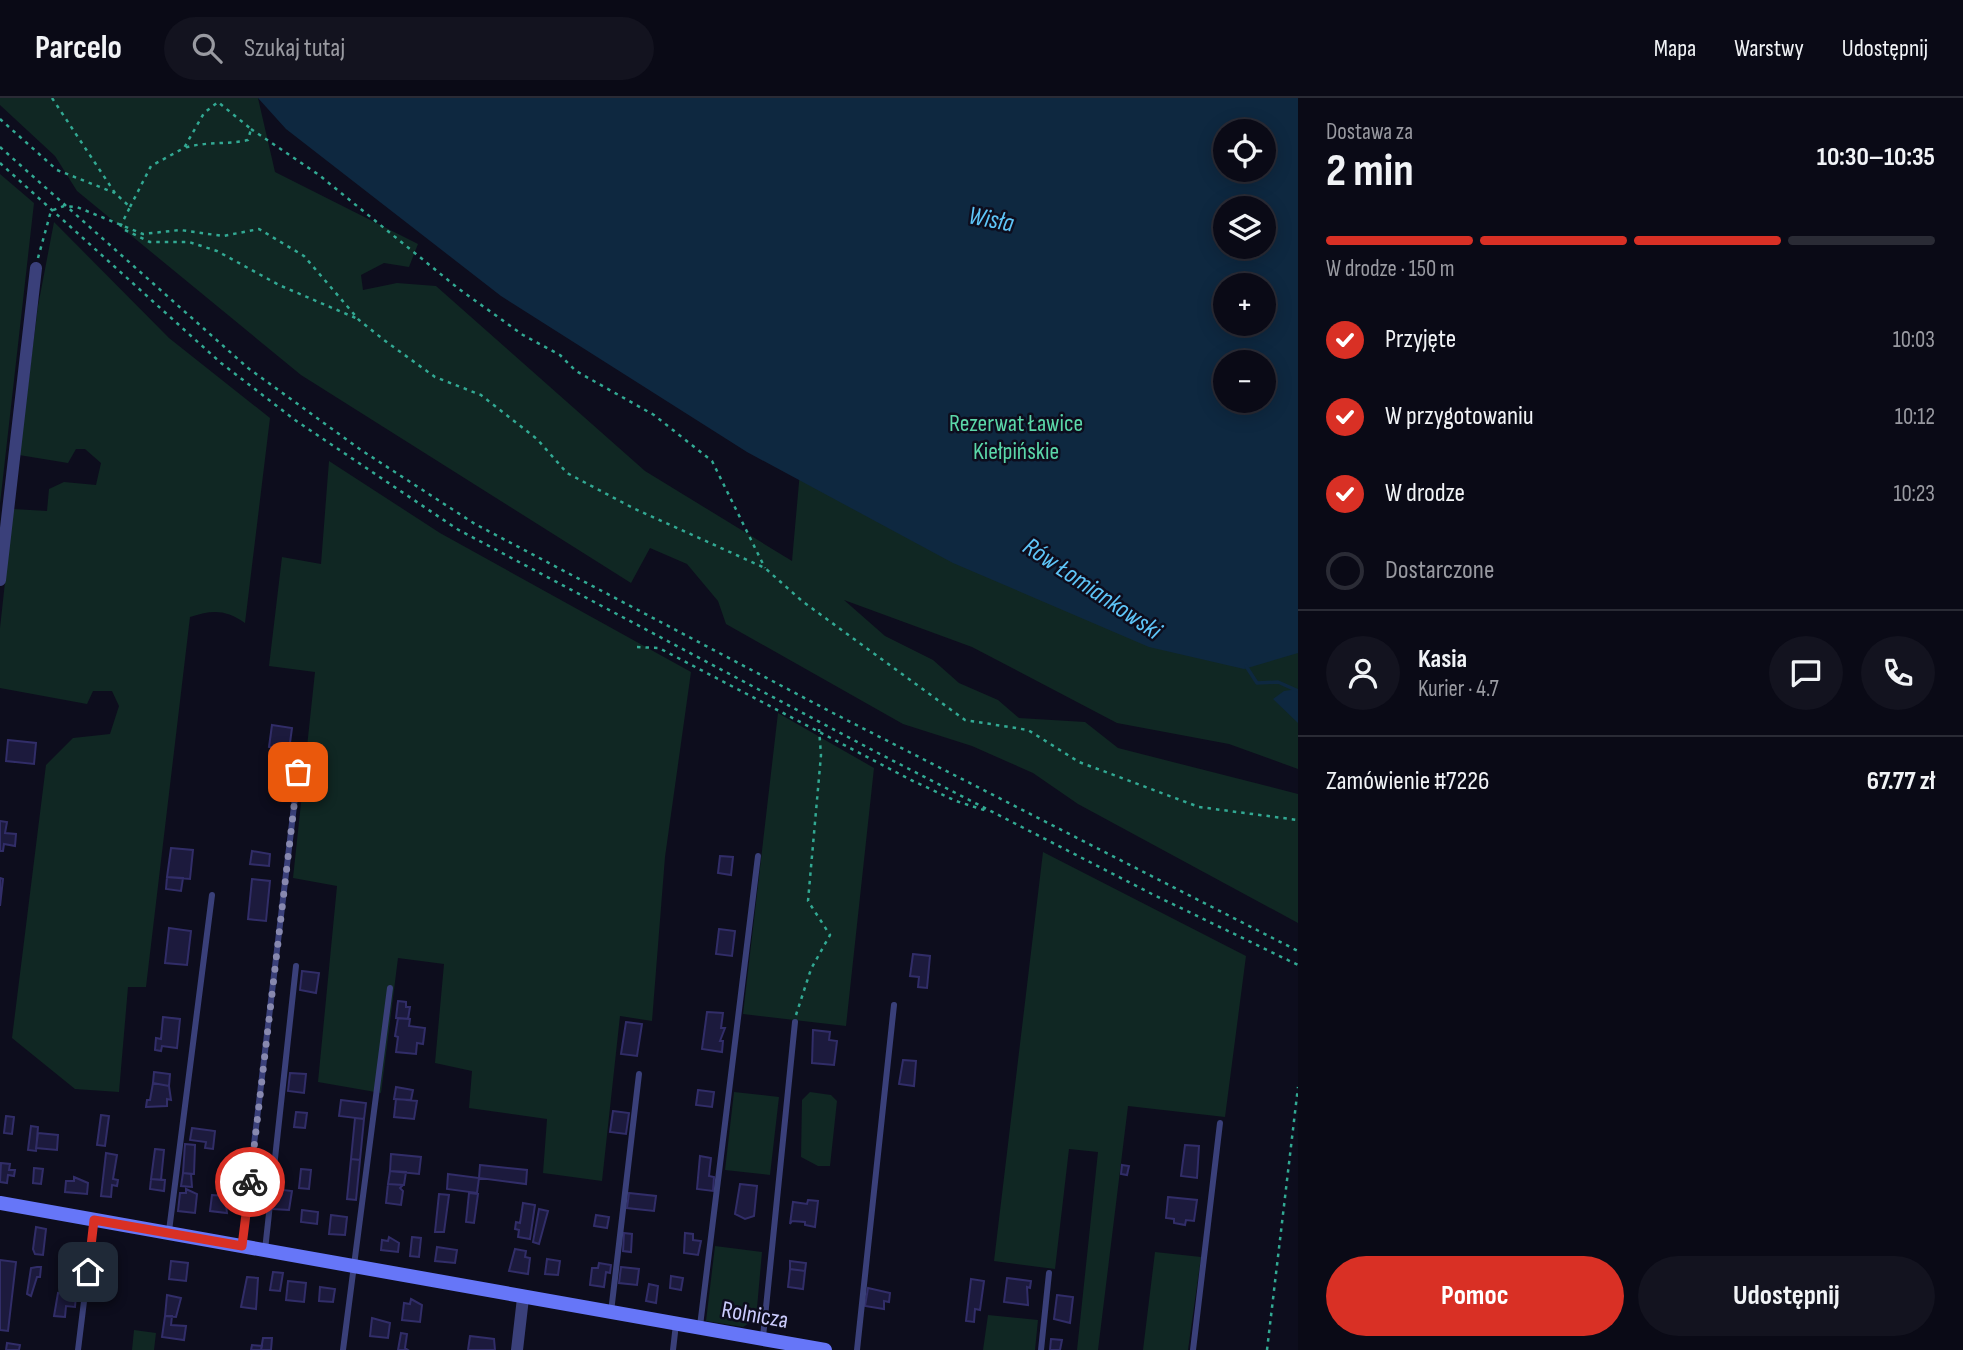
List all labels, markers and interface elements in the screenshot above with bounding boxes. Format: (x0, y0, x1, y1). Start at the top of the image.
search box (164, 17, 654, 80)
text: Parcelo (35, 28, 122, 68)
icon: search (188, 29, 226, 67)
text: Szukaj tutaj (244, 33, 345, 64)
text: Mapa (1654, 34, 1696, 63)
text: Warstwy (1734, 34, 1804, 63)
text: Udostępnij (1842, 34, 1928, 63)
text: Dostawa za (1326, 118, 1413, 146)
map controls (1213, 119, 1276, 413)
button: locate (1213, 119, 1276, 182)
text: 10:30–10:35 (1817, 142, 1935, 173)
text: 2 min (1326, 144, 1414, 199)
button: layers (1213, 196, 1276, 259)
water label: Wisła (966, 200, 1017, 240)
text: W drodze · 150 m (1326, 255, 1455, 283)
button: + (1213, 273, 1276, 336)
icon: check (1326, 321, 1364, 359)
text: Przyjęte (1385, 324, 1456, 355)
text: 10:03 (1893, 326, 1935, 354)
button: − (1213, 350, 1276, 413)
icon: check (1326, 398, 1364, 436)
text: W przygotowaniu (1385, 401, 1534, 432)
text: 10:12 (1895, 403, 1935, 431)
park label: Rezerwat Ławice Kiełpińskie (949, 409, 1083, 466)
icon: check (1326, 475, 1364, 513)
text: W drodze (1385, 478, 1465, 509)
text: 10:23 (1893, 480, 1935, 508)
water label: Rów Łomiankowski (1017, 531, 1168, 647)
text: Dostarczone (1385, 555, 1494, 586)
button: person (1326, 636, 1400, 710)
button: chat (1769, 636, 1843, 710)
button: phone (1861, 636, 1935, 710)
text: Kasia (1418, 644, 1467, 675)
text: Kurier · 4.7 (1418, 675, 1499, 703)
pin (268, 742, 328, 802)
icon: bag (279, 753, 317, 791)
text: Zamówienie #7226 (1326, 766, 1489, 797)
text: 67.77 zł (1867, 766, 1935, 797)
courier (215, 1147, 285, 1217)
icon: bike (231, 1163, 269, 1201)
pin (58, 1242, 118, 1302)
icon: home (69, 1253, 107, 1291)
button: Pomoc (1326, 1256, 1624, 1336)
button: Udostępnij (1638, 1256, 1935, 1336)
street label: Rolnicza (719, 1295, 791, 1335)

